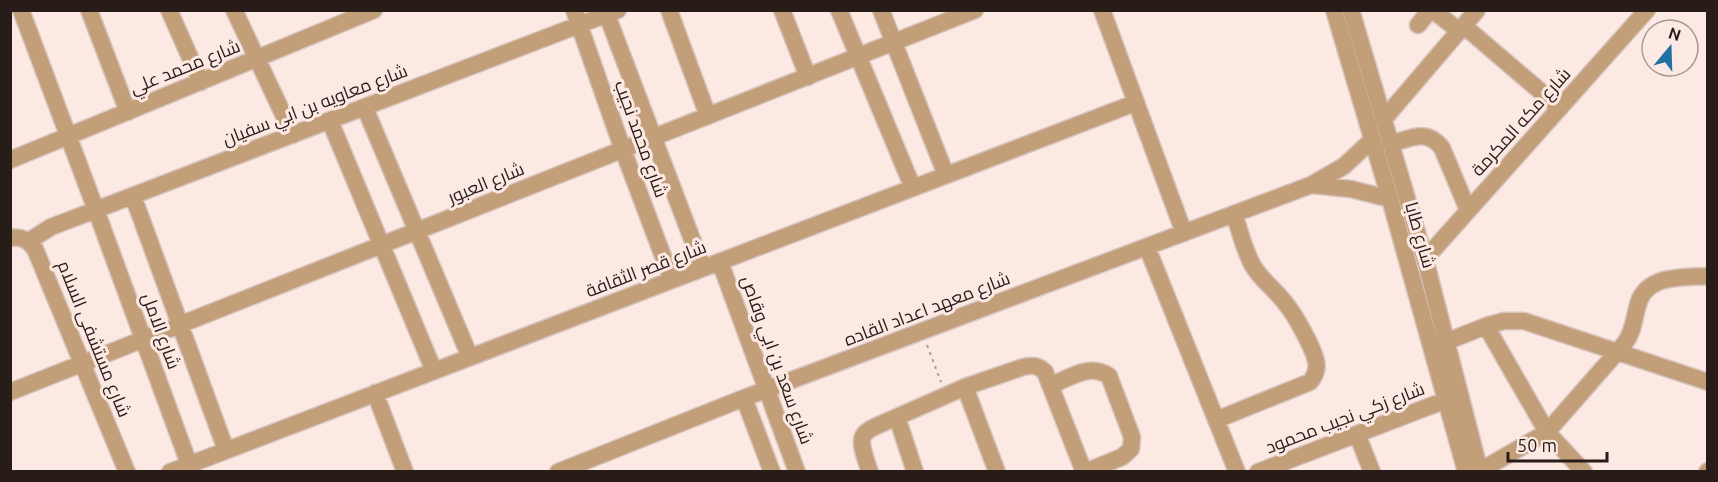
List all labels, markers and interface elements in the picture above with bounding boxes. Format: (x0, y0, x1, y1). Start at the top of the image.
north arrow (1640, 18, 1700, 78)
text: N (1666, 23, 1683, 44)
street label: شارع محمد علي (127, 35, 244, 102)
street label: شارع معاويه بن ابي سفيان (219, 59, 412, 153)
street label: شارع مكه المكرمة (1467, 63, 1576, 181)
street label: شارع محمد نجيب (609, 77, 672, 201)
street label: شارع العبور (444, 158, 528, 210)
street label: شارع طابا (1399, 199, 1440, 271)
street label: شارع قصر الثقافة (583, 236, 710, 303)
street label: شارع مستشفى السلام (52, 257, 135, 421)
street label: شارع معهد اعداد القاده (841, 267, 1014, 352)
street label: شارع سعد بن ابي وقاص (733, 273, 818, 448)
street label: شارع الامل (136, 290, 185, 372)
street label: شارع زكي نجيب محمود (1262, 378, 1429, 461)
scale bar (1508, 425, 1607, 463)
text: 50 m (1517, 435, 1557, 455)

